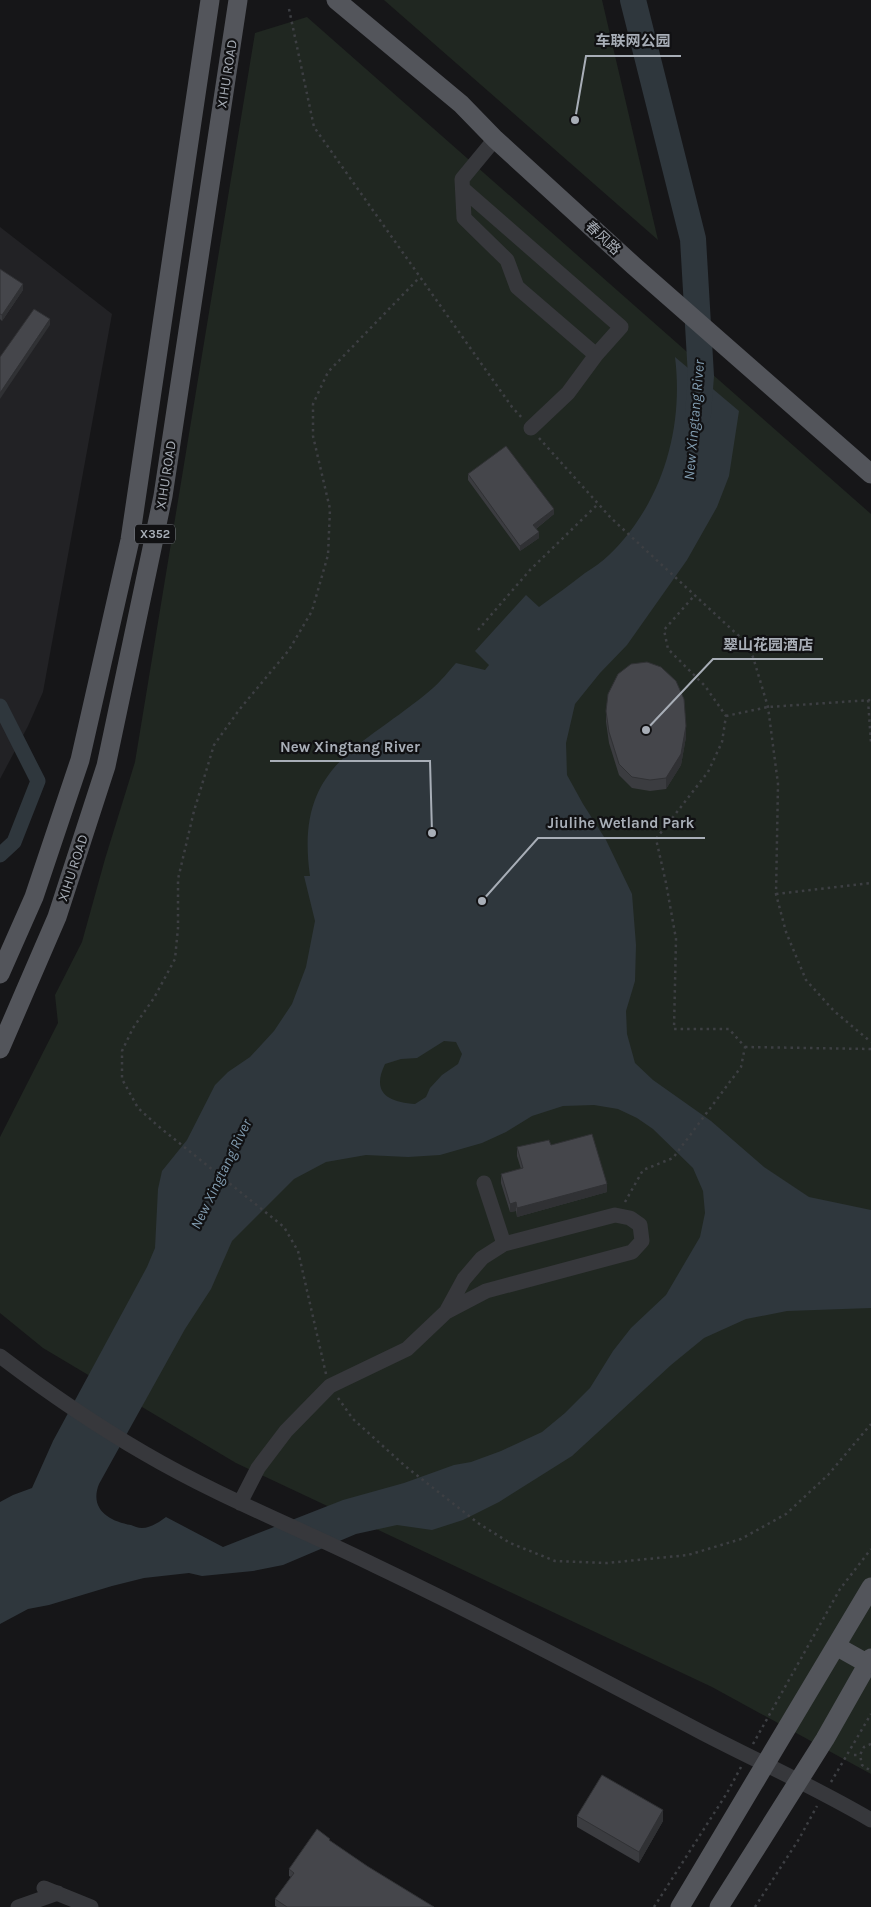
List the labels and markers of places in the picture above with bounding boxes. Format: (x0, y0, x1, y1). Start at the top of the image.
callout: 车联网公园 (586, 26, 681, 56)
callout: 翠山花园酒店 (713, 629, 823, 659)
callout: New Xingtang River (270, 731, 430, 761)
callout: Jiulihe Wetland Park (538, 808, 705, 838)

